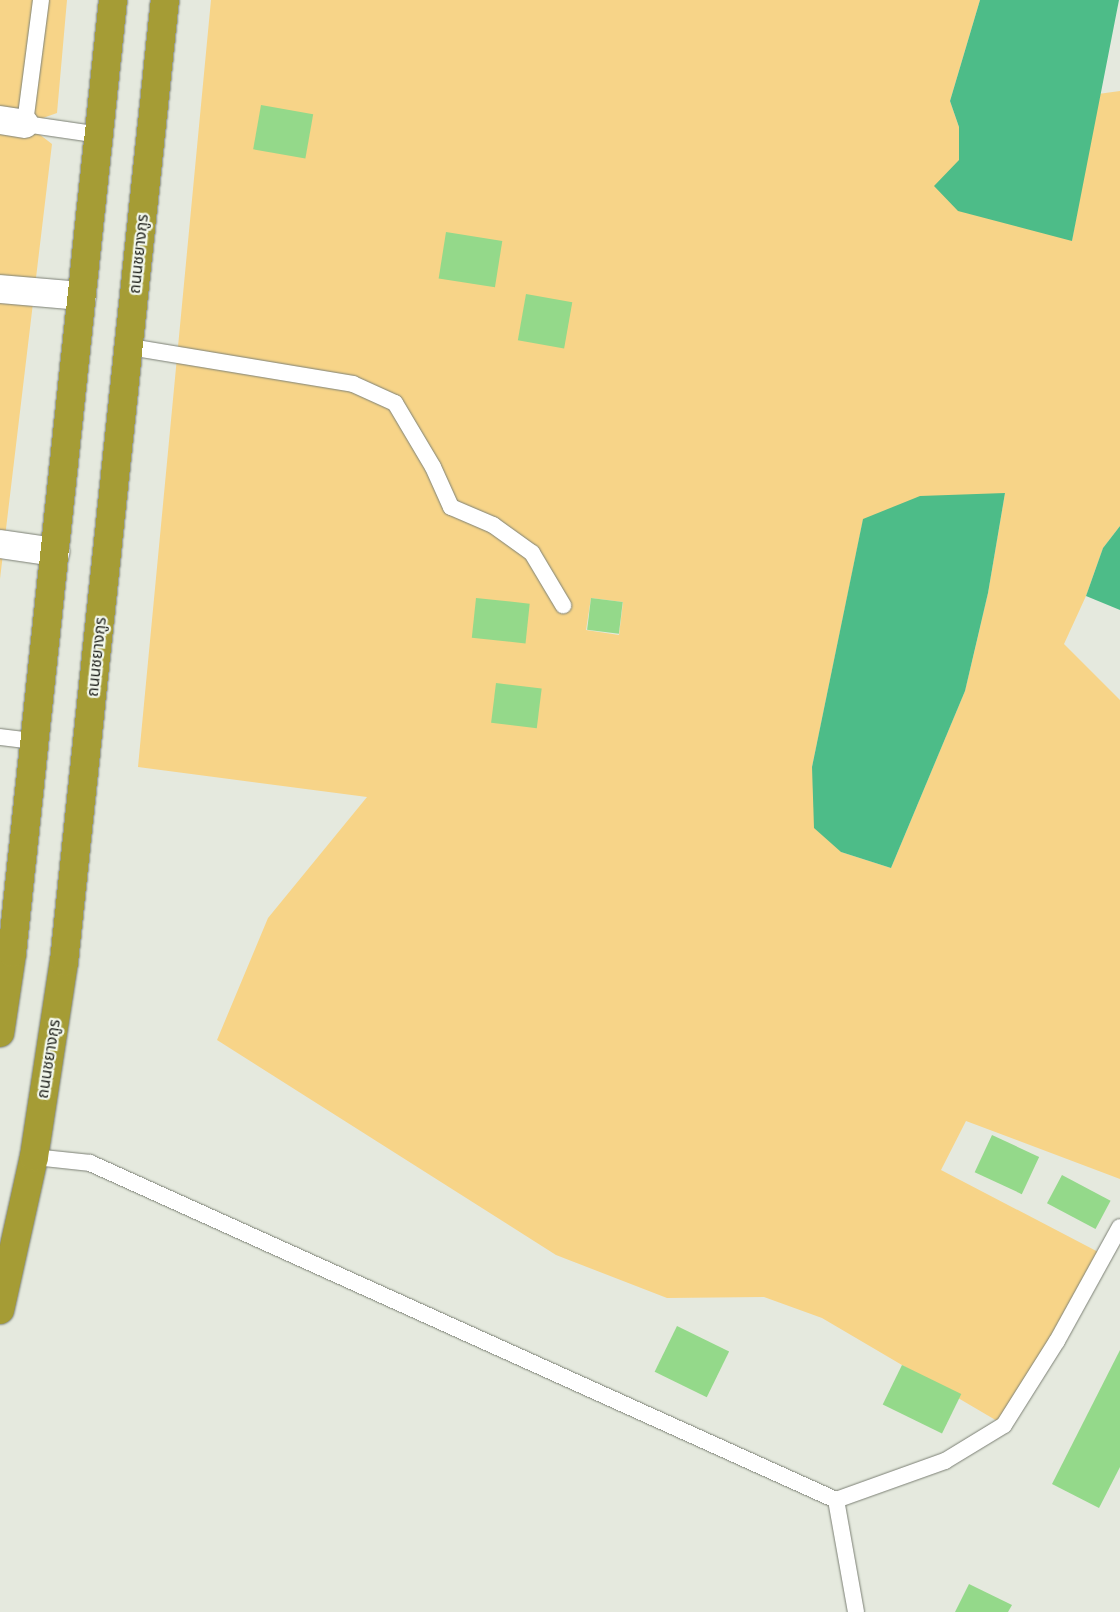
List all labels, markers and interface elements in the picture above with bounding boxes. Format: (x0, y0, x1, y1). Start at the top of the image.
street label: ถนนชยางกูร (125, 213, 153, 295)
street label: ถนนชยางกูร (83, 616, 111, 698)
street label: ถนนชยางกูร (33, 1018, 65, 1100)

